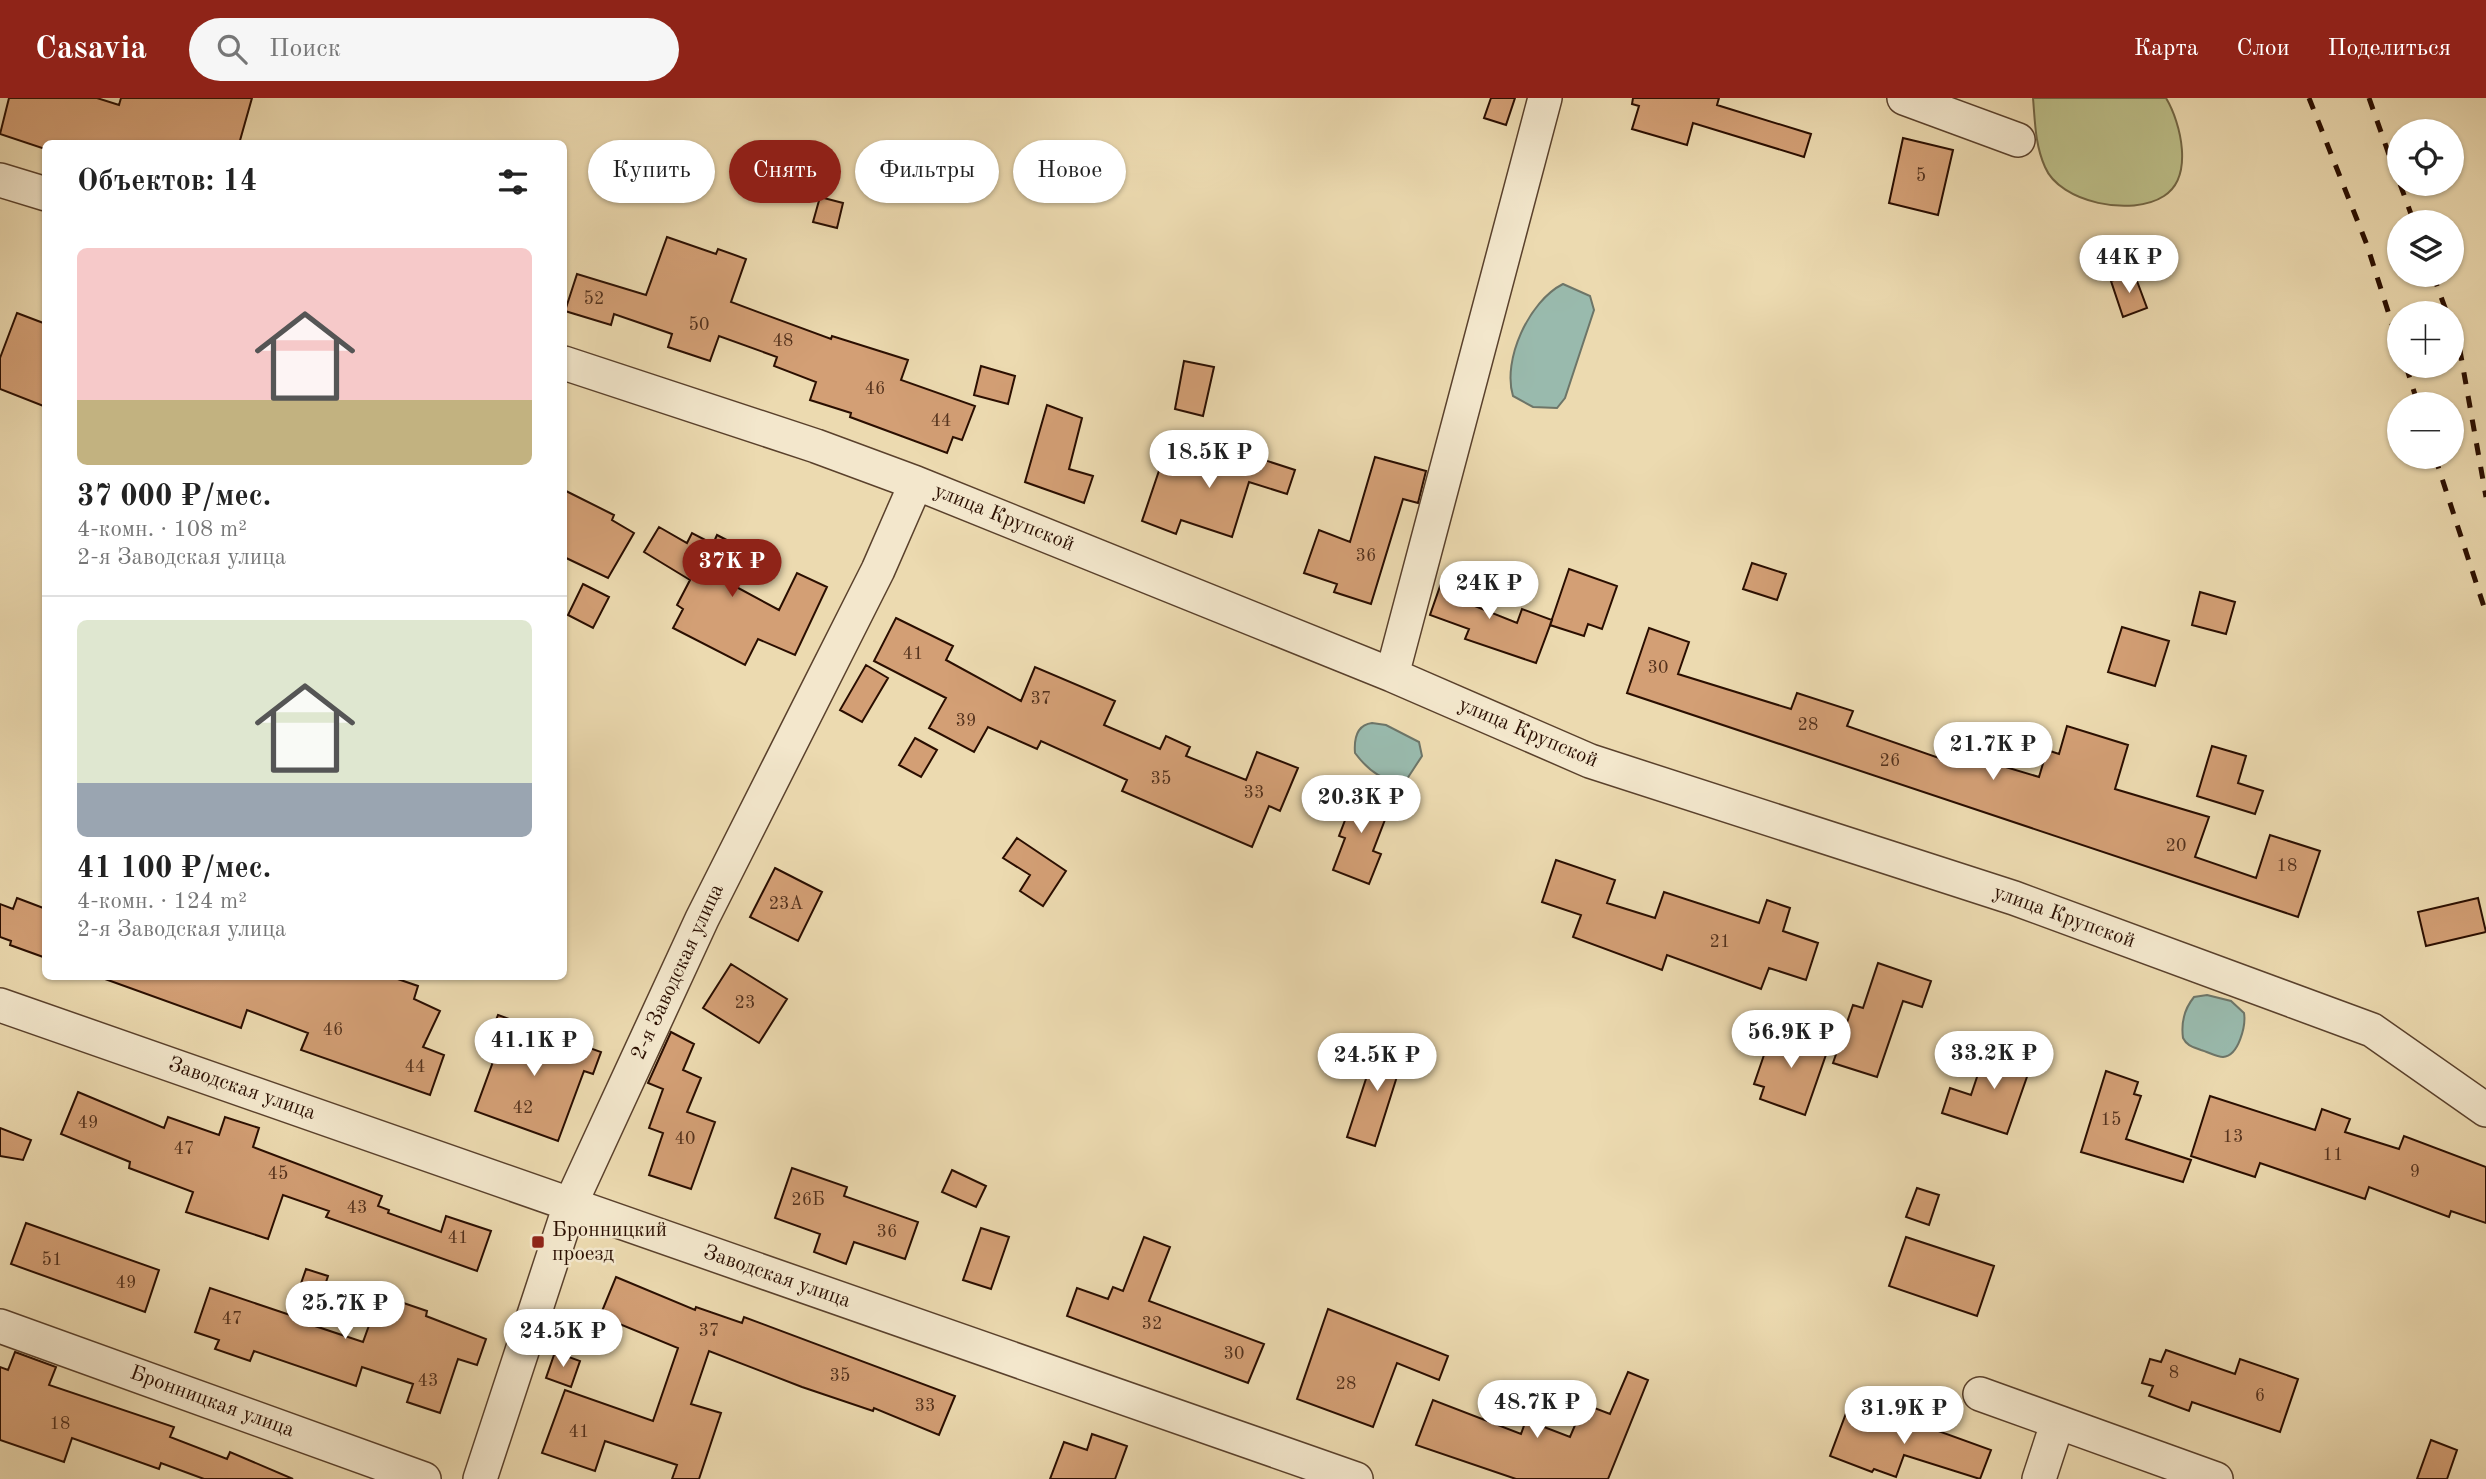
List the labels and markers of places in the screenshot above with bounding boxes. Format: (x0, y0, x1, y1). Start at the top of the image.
pin: 44K ₽ (2080, 236, 2178, 295)
pin: 18.5K ₽ (1144, 430, 1274, 490)
pin: 37K ₽ (683, 540, 781, 599)
pin: 24K ₽ (1440, 561, 1538, 621)
pin: 21.7K ₽ (1928, 722, 2058, 782)
pin: 20.3K ₽ (1296, 776, 1426, 835)
pin: 56.9K ₽ (1726, 1010, 1856, 1070)
pin: 41.1K ₽ (469, 1018, 599, 1078)
pin: 33.2K ₽ (1929, 1032, 2059, 1091)
pin: 24.5K ₽ (1312, 1034, 1442, 1093)
place label: Бронницкий проезд (552, 1220, 667, 1265)
marker: Бронницкий проезд (530, 1234, 546, 1250)
pin: 25.7K ₽ (280, 1282, 410, 1341)
pin: 24.5K ₽ (498, 1310, 628, 1369)
pin: 48.7K ₽ (1472, 1380, 1602, 1440)
pin: 31.9K ₽ (1839, 1386, 1969, 1446)

